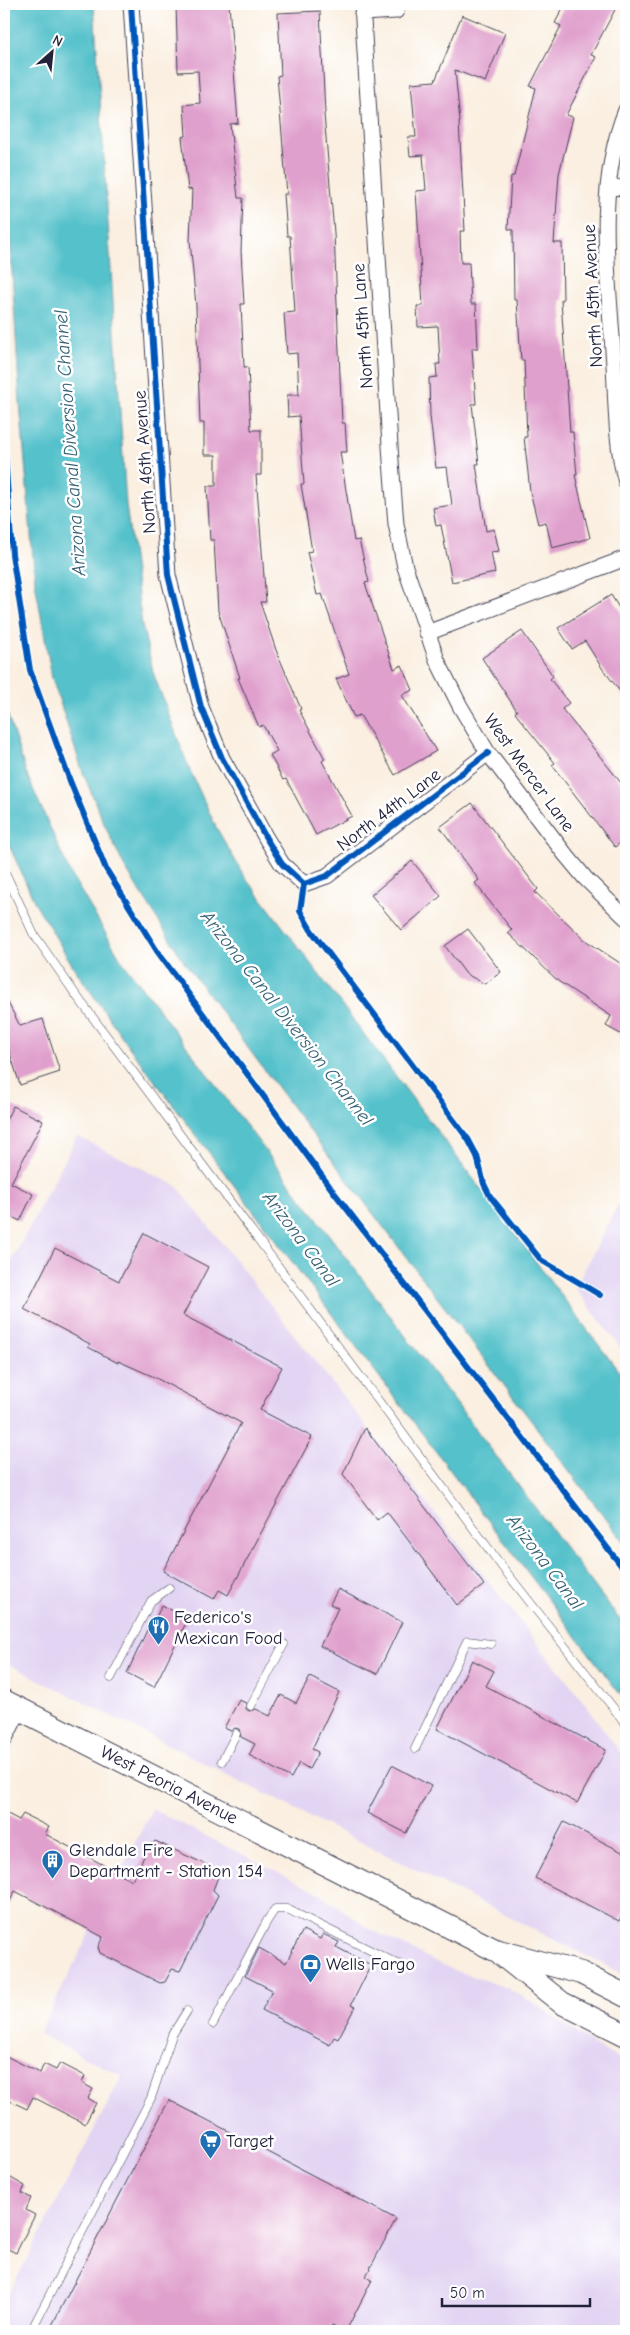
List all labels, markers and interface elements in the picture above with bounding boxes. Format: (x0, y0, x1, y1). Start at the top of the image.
north arrow (28, 28, 78, 78)
text: N (50, 31, 66, 51)
street label: North 45th Avenue (579, 224, 607, 368)
street label: North 45th Lane (348, 263, 378, 389)
water label: Arizona Canal Diversion Channel (50, 308, 90, 578)
street label: North 46th Avenue (130, 390, 160, 534)
street label: West Mercer Lane (479, 710, 579, 836)
street label: North 44th Lane (333, 764, 445, 856)
water label: Arizona Canal Diversion Channel (196, 905, 378, 1130)
water label: Arizona Canal (258, 1186, 344, 1292)
water label: Arizona Canal (502, 1509, 588, 1615)
place label: Federico's Mexican Food (174, 1607, 283, 1649)
restaurant icon: Federico's Mexican Food (146, 1615, 170, 1646)
street label: West Peoria Avenue (97, 1741, 241, 1829)
place label: Glendale Fire Department - Station 154 (69, 1840, 263, 1882)
building icon: Glendale Fire Department - Station 154 (41, 1848, 65, 1879)
bank icon: Wells Fargo (298, 1952, 322, 1983)
place label: Wells Fargo (326, 1954, 415, 1975)
supermarket icon: Target (198, 2129, 222, 2160)
place label: Target (226, 2131, 274, 2152)
scale bar (442, 2275, 590, 2307)
text: 50 m (450, 2284, 485, 2302)

